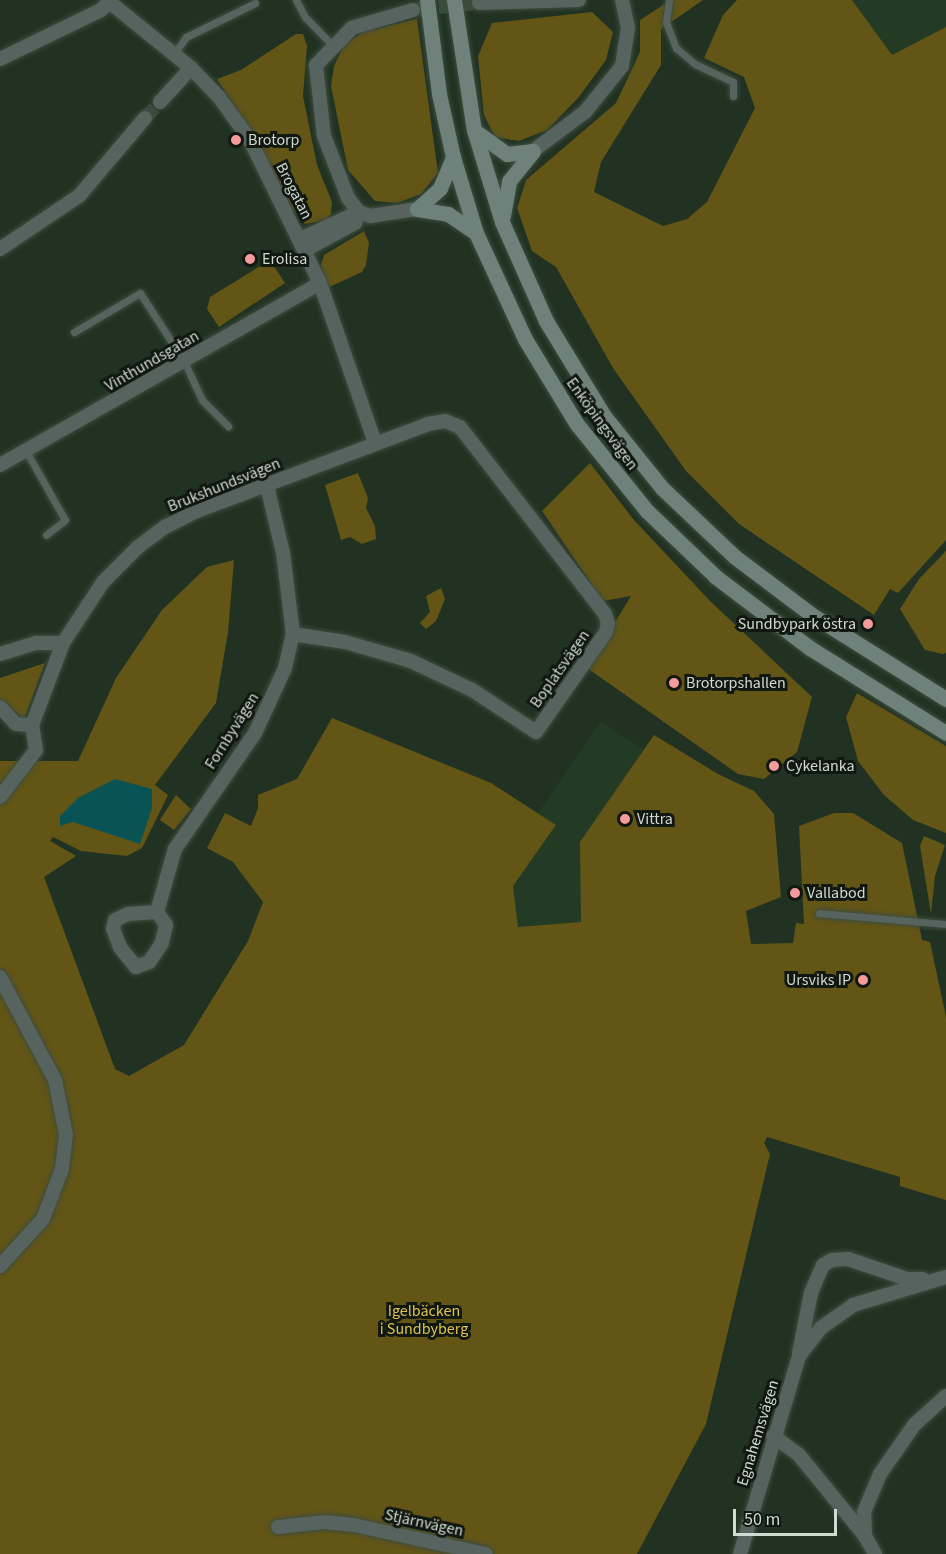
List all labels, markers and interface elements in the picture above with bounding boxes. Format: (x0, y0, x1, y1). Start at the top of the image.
place label: Brotorp (248, 130, 299, 150)
marker: Brotorp (229, 133, 243, 147)
street label: Brogatan (272, 159, 316, 223)
place label: Erolisa (262, 249, 307, 269)
marker: Erolisa (243, 252, 257, 266)
street label: Vinthundsgatan (101, 326, 203, 396)
street label: Enköpingsvägen (562, 374, 642, 474)
street label: Brukshundsvägen (165, 454, 283, 516)
place label: Sundbypark östra (738, 614, 856, 634)
marker: Sundbypark östra (861, 617, 875, 631)
street label: Boplatsvägen (526, 626, 594, 712)
place label: Brotorpshallen (686, 673, 786, 693)
marker: Brotorpshallen (667, 676, 681, 690)
street label: Fornbyvägen (201, 689, 263, 773)
place label: Cykelanka (786, 756, 855, 776)
marker: Cykelanka (767, 759, 781, 773)
place label: Vittra (637, 809, 673, 829)
marker: Vittra (618, 812, 632, 826)
place label: Vallabod (807, 883, 866, 903)
marker: Vallabod (788, 886, 802, 900)
place label: Ursviks IP (786, 970, 851, 990)
marker: Ursviks IP (856, 973, 870, 987)
park label: Igelbäcken i Sundbyberg (380, 1301, 468, 1339)
street label: Egnahemsvägen (733, 1378, 783, 1488)
scale bar (736, 1497, 840, 1535)
street label: Stjärnvägen (383, 1505, 465, 1541)
text: 50 m (744, 1507, 780, 1532)

